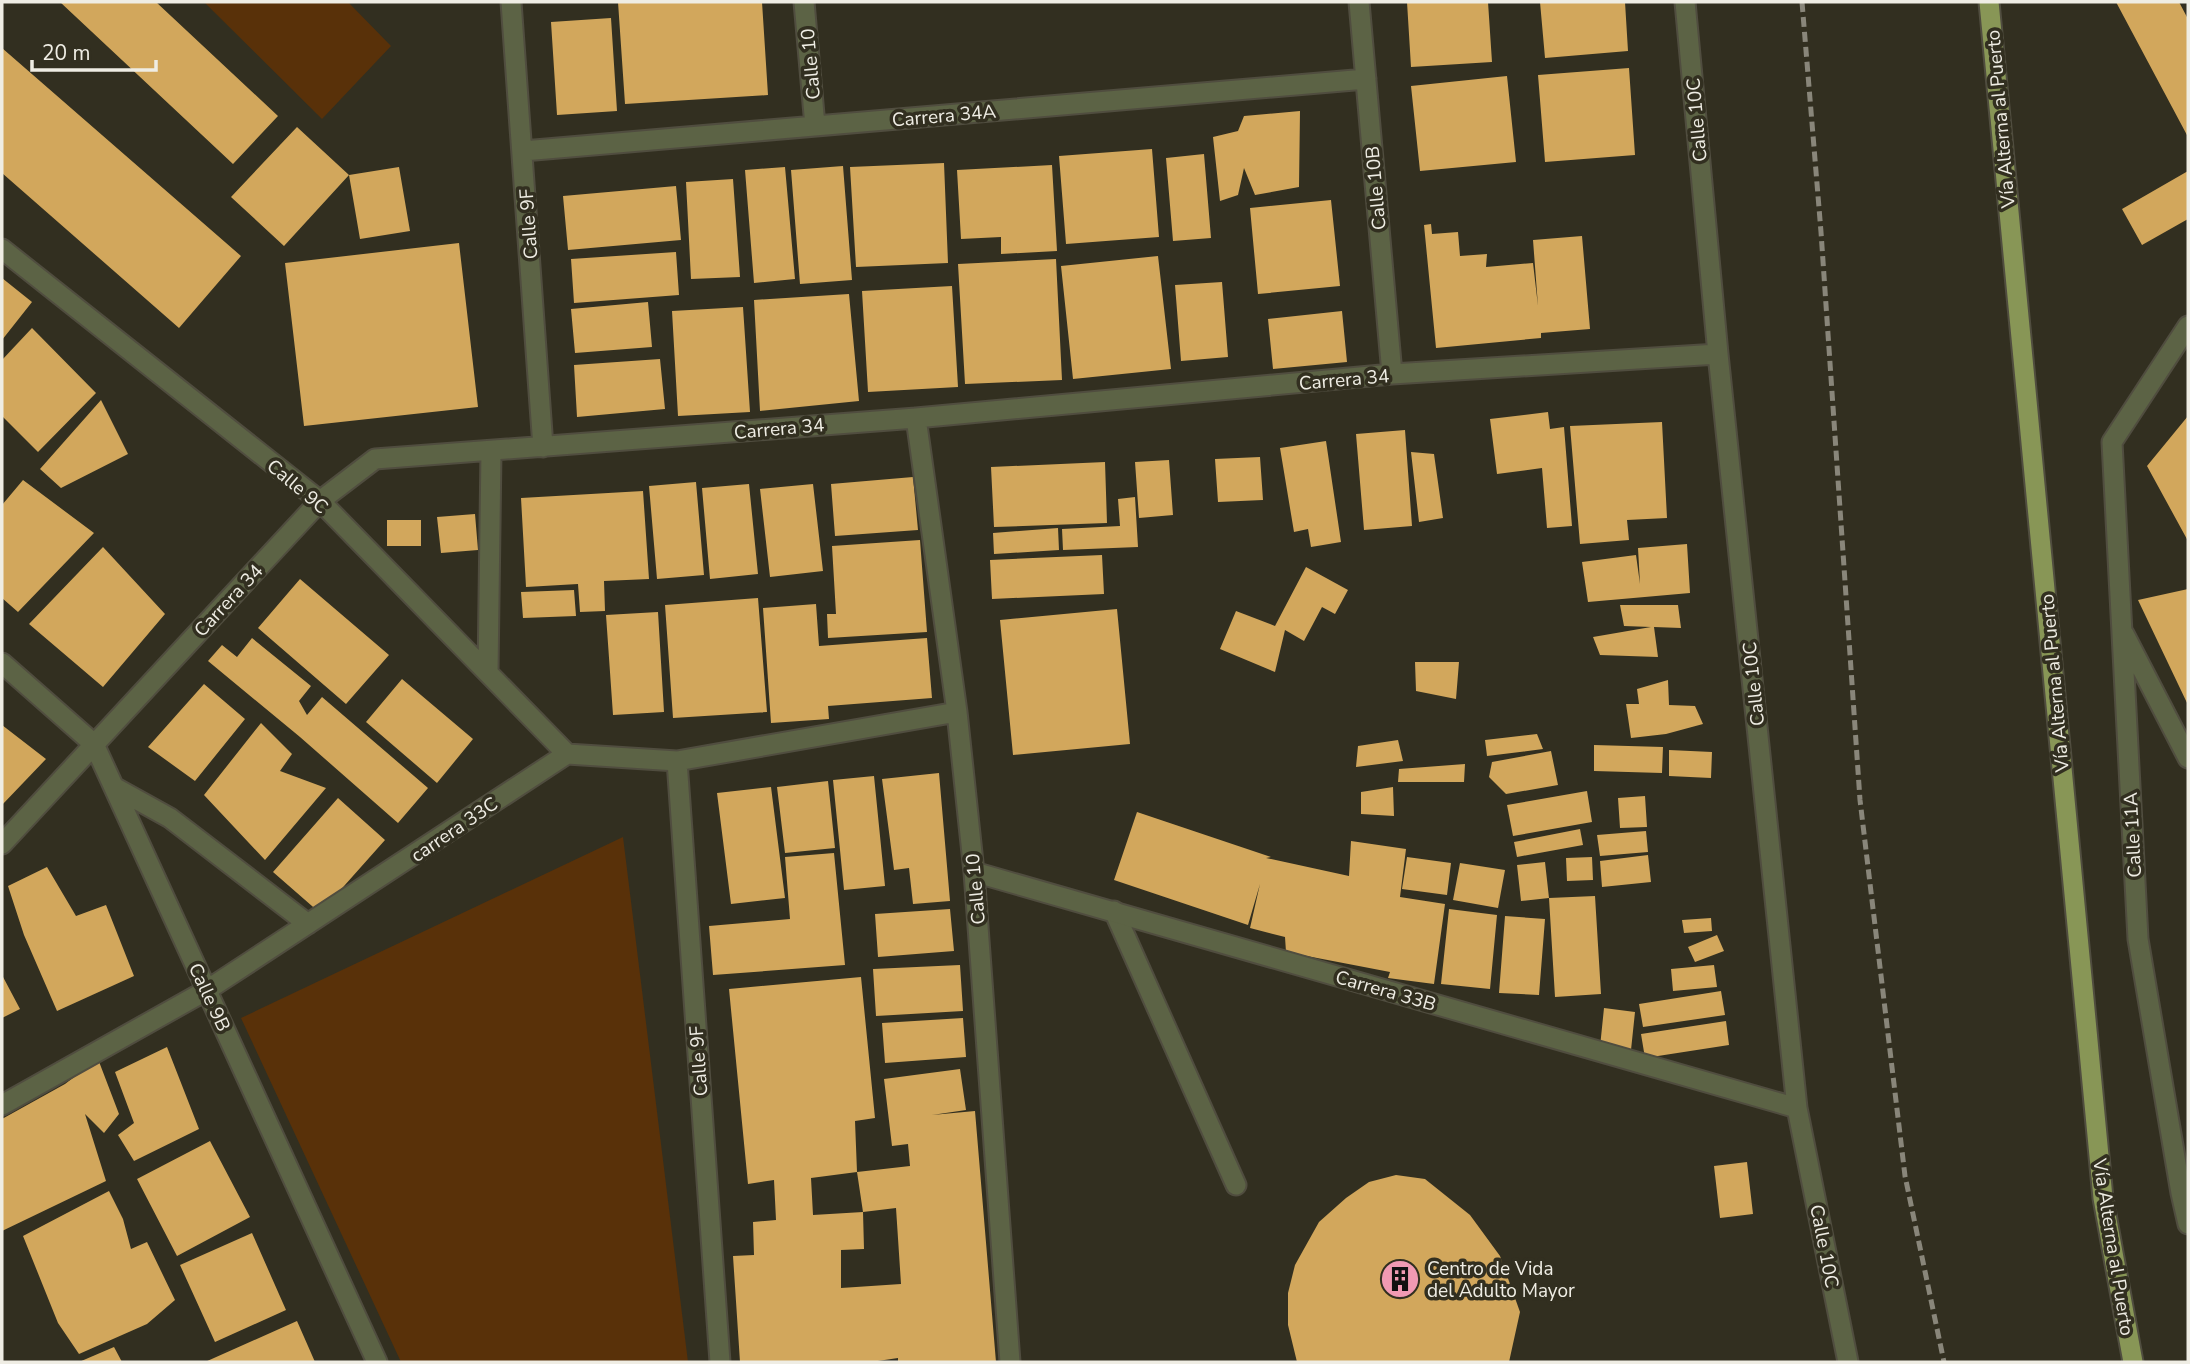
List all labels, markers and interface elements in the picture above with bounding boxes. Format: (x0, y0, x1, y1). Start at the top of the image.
street label: Calle 10 (795, 27, 827, 101)
scale bar (32, 28, 156, 72)
street label: Vía Alterna al Puerto (1980, 29, 2022, 210)
text: 20 m (42, 39, 91, 67)
street label: Calle 10C (1680, 77, 1714, 163)
street label: Carrera 34A (891, 98, 997, 133)
street label: Calle 10B (1359, 145, 1393, 231)
street label: Calle 9F (514, 188, 544, 260)
street label: Carrera 34 (1298, 363, 1390, 397)
street label: Carrera 34 (733, 412, 825, 446)
street label: Calle 9C (261, 453, 334, 520)
street label: Carrera 34 (188, 559, 269, 643)
street label: Vía Alterna al Puerto (2034, 593, 2076, 774)
street label: Calle 10C (1737, 641, 1771, 727)
street label: carrera 33C (406, 791, 503, 868)
street label: Calle 11A (2118, 792, 2148, 878)
street label: Calle 10 (960, 852, 992, 926)
street label: Calle 9B (182, 959, 236, 1036)
street label: Carrera 33B (1332, 964, 1439, 1018)
street label: Calle 9F (684, 1025, 714, 1097)
street label: Vía Alterna al Puerto (2086, 1156, 2140, 1337)
street label: Calle 10C (1803, 1202, 1845, 1290)
place label: Centro de Vida del Adulto Mayor (1427, 1256, 1575, 1304)
building icon: Centro de Vida del Adulto Mayor (1379, 1258, 1421, 1300)

